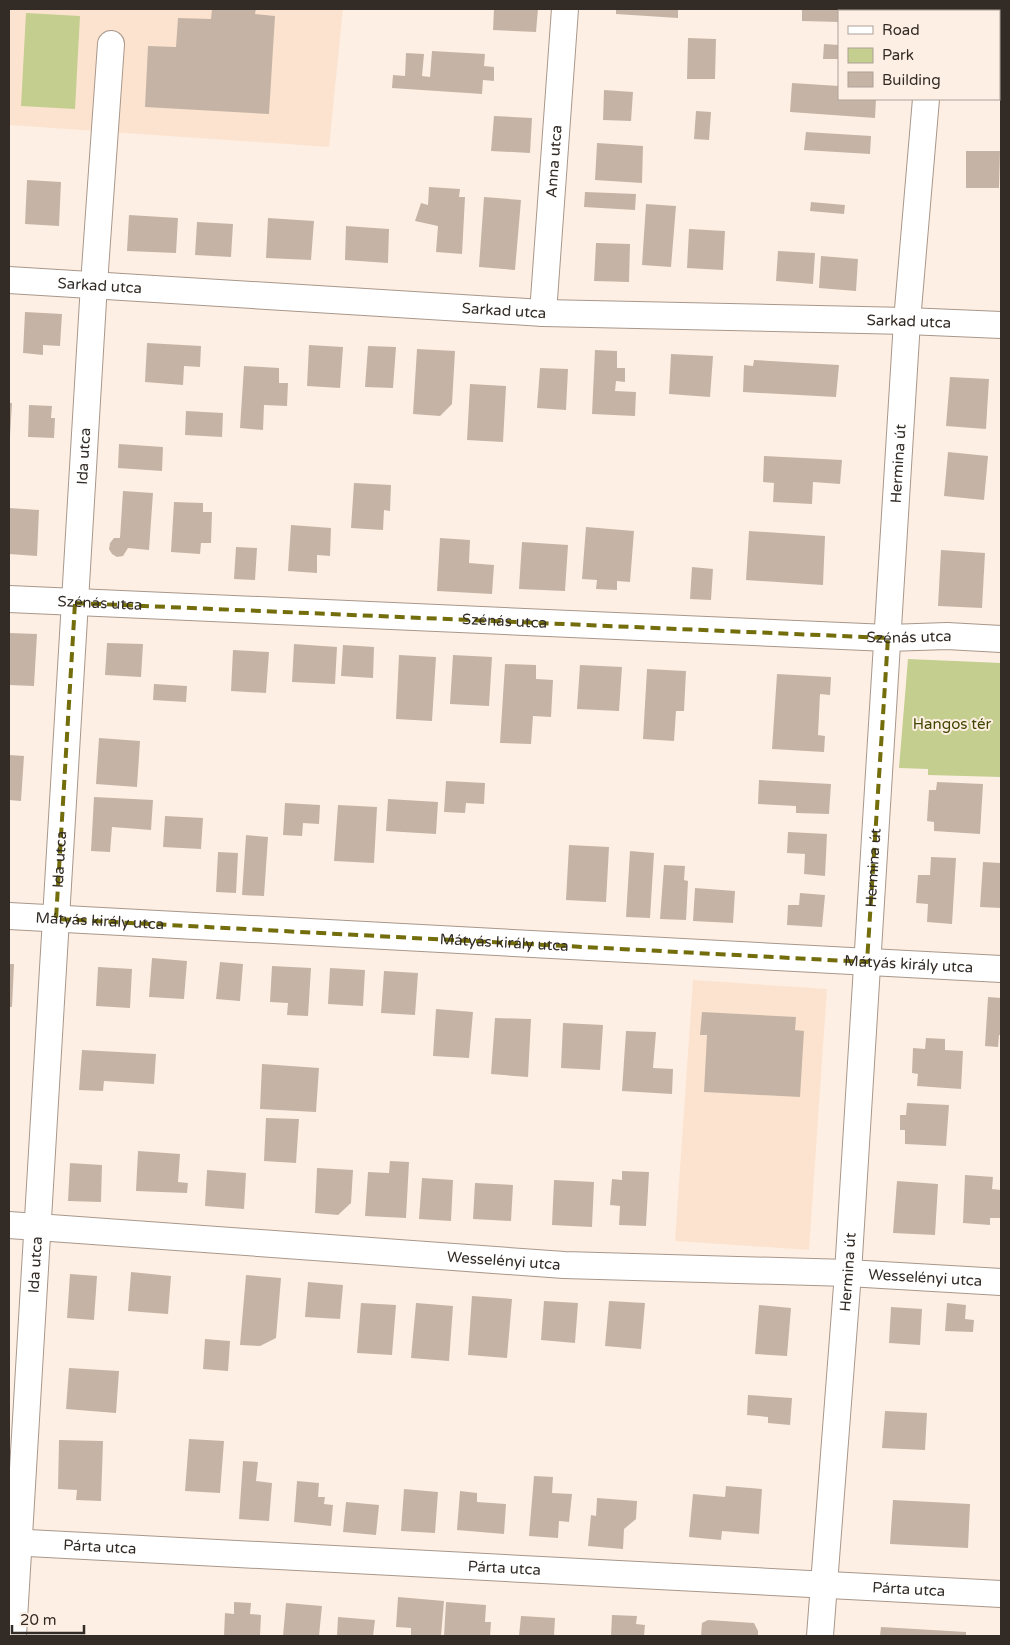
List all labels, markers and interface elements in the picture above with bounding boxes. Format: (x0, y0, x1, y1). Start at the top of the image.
legend (838, 10, 1000, 100)
text: Road (882, 21, 920, 39)
text: Park (882, 46, 914, 64)
text: Building (882, 71, 941, 89)
street label: Anna utca (542, 124, 566, 198)
street label: Sarkad utca (57, 274, 143, 297)
street label: Sarkad utca (461, 299, 547, 322)
street label: Sarkad utca (866, 311, 951, 332)
street label: Hermina út (887, 423, 910, 504)
street label: Ida utca (73, 427, 94, 485)
street label: Szénás utca (57, 592, 143, 614)
street label: Szénás utca (462, 610, 547, 632)
street label: Szénás utca (866, 627, 952, 647)
park label: Hangos tér (913, 715, 991, 733)
street label: Hermina út (862, 827, 885, 908)
street label: Ida utca (49, 830, 70, 888)
street label: Mátyás király utca (35, 908, 165, 933)
street label: Mátyás király utca (439, 930, 569, 955)
street label: Mátyás király utca (844, 952, 974, 976)
street label: Hermina út (836, 1232, 860, 1312)
street label: Ida utca (25, 1236, 46, 1294)
street label: Wesselényi utca (446, 1248, 561, 1274)
street label: Wesselényi utca (868, 1265, 983, 1290)
street label: Párta utca (63, 1536, 137, 1558)
street label: Párta utca (467, 1557, 541, 1579)
street label: Párta utca (872, 1578, 946, 1600)
scale bar (12, 1602, 85, 1634)
text: 20 m (20, 1611, 57, 1629)

